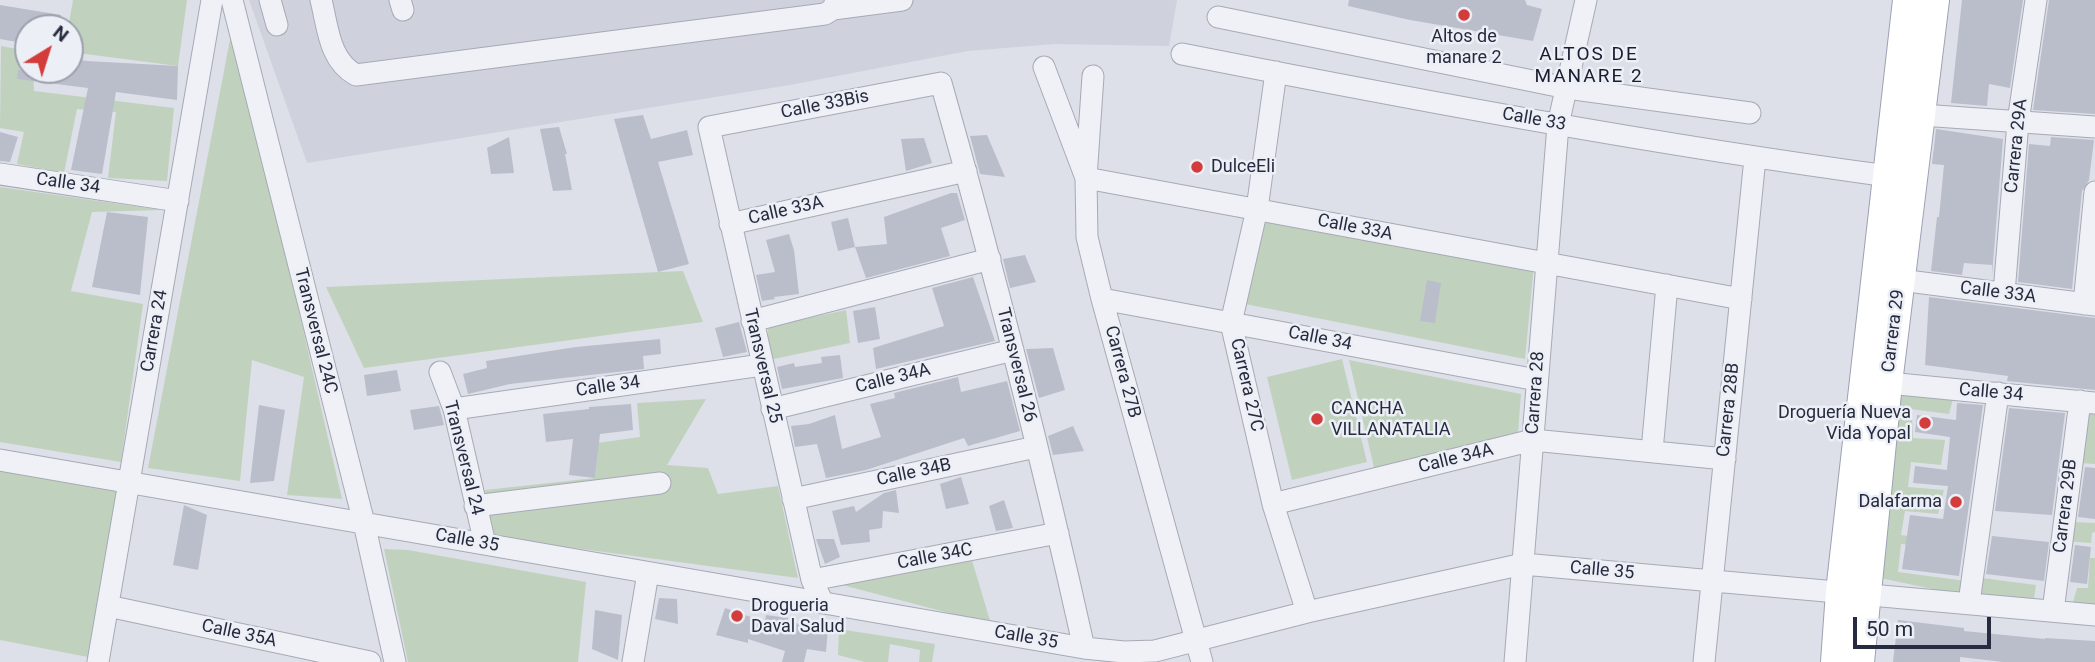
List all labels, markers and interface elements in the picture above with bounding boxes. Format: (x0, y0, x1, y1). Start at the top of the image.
marker: Altos de manare 2 (1456, 7, 1472, 23)
north arrow (14, 14, 84, 84)
text: N (49, 20, 73, 47)
place label: Altos de manare 2 (1426, 26, 1502, 68)
district label: ALTOS DE MANARE 2 (1535, 44, 1643, 88)
street label: Calle 33Bis (779, 86, 871, 124)
street label: Carrera 29A (2001, 98, 2033, 194)
street label: Calle 33 (1500, 104, 1568, 136)
place label: DulceEli (1211, 156, 1275, 178)
marker: DulceEli (1189, 159, 1205, 175)
street label: Calle 34 (35, 169, 101, 199)
street label: Calle 33A (746, 192, 826, 230)
street label: Calle 33A (1316, 210, 1394, 246)
street label: Transversal 24C (289, 266, 341, 396)
street label: Calle 33A (1959, 278, 2037, 308)
street label: Carrera 24 (137, 288, 173, 374)
street label: Carrera 29 (1878, 288, 1910, 374)
street label: Transversal 25 (738, 306, 786, 426)
street label: Transversal 26 (991, 306, 1041, 424)
street label: Calle 34 (1286, 322, 1354, 356)
street label: Carrera 27B (1099, 324, 1145, 420)
street label: Carrera 27C (1225, 336, 1267, 434)
street label: Carrera 28 (1522, 351, 1550, 435)
street label: Calle 34A (853, 359, 933, 399)
street label: Carrera 28B (1713, 362, 1745, 458)
street label: Calle 34 (575, 372, 641, 402)
street label: Calle 34 (1958, 379, 2024, 407)
place label: CANCHA VILLANATALIA (1331, 398, 1451, 440)
street label: Transversal 24 (438, 399, 488, 517)
place label: Droguería Nueva Vida Yopal (1778, 402, 1911, 444)
marker: CANCHA VILLANATALIA (1309, 411, 1325, 427)
marker: Droguería Nueva Vida Yopal (1917, 415, 1933, 431)
street label: Calle 34A (1416, 439, 1496, 479)
street label: Calle 34B (875, 455, 953, 491)
street label: Carrera 29B (2050, 458, 2082, 554)
place label: Dalafarma (1859, 491, 1942, 513)
marker: Dalafarma (1948, 494, 1964, 510)
street label: Calle 35 (433, 525, 501, 557)
street label: Calle 34C (896, 539, 974, 575)
street label: Calle 35 (1569, 557, 1635, 585)
place label: Drogueria Daval Salud (751, 595, 845, 638)
scale bar (1857, 602, 1995, 646)
marker: Drogueria Daval Salud (729, 608, 745, 624)
street label: Calle 35A (199, 616, 279, 652)
text: 50 m (1866, 617, 1913, 641)
street label: Calle 35 (992, 622, 1060, 654)

